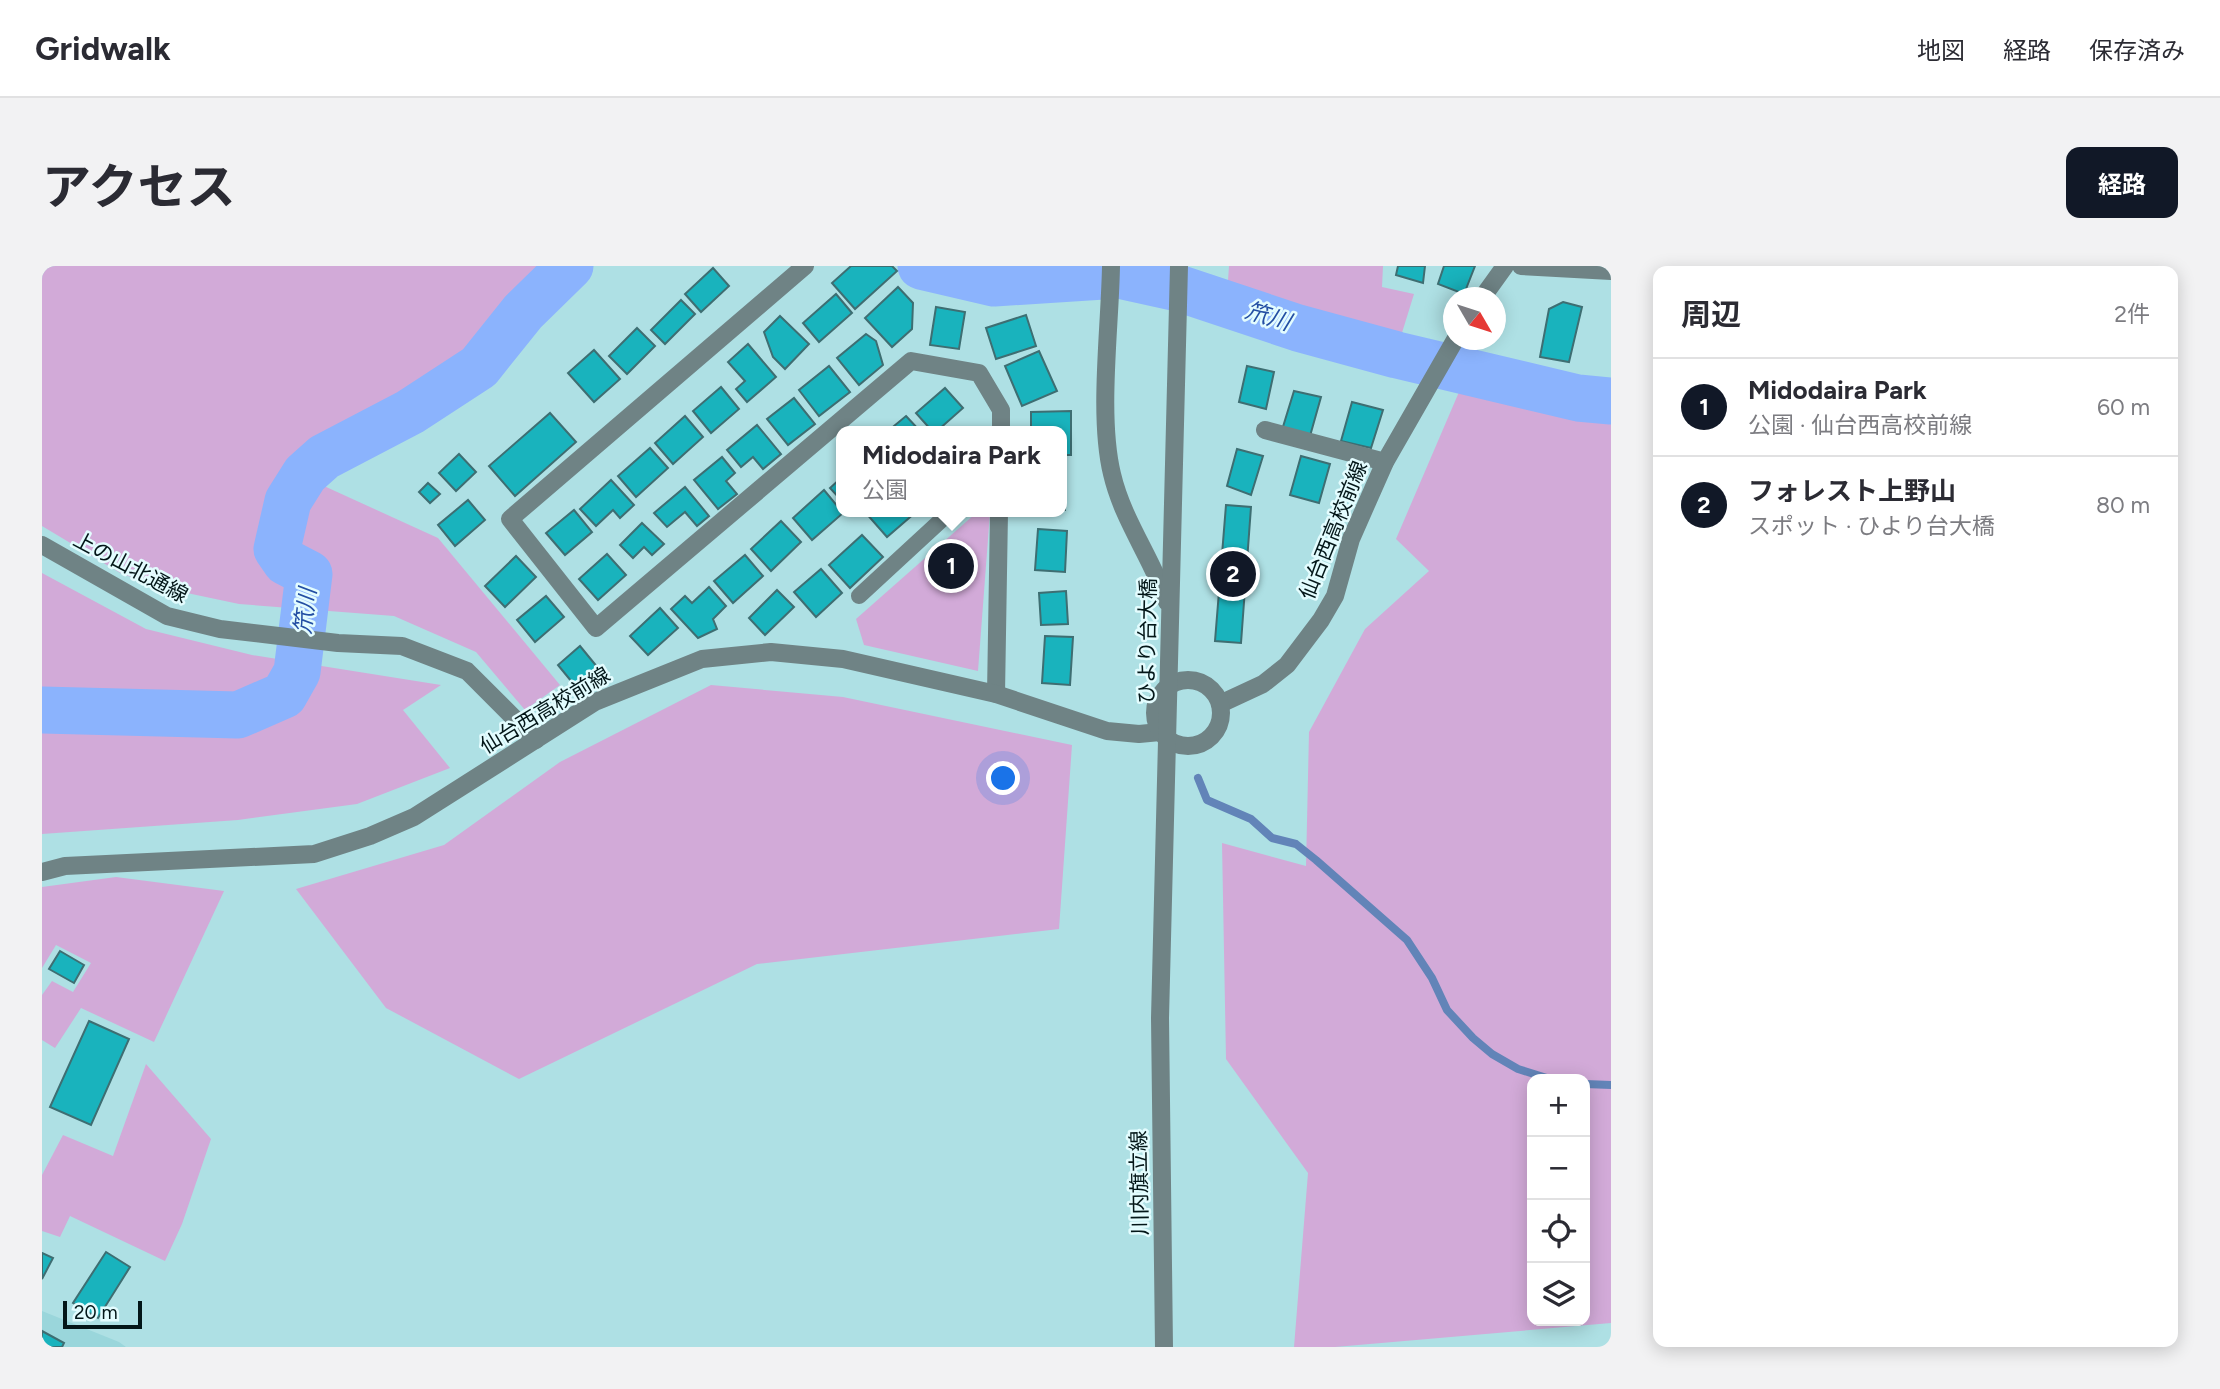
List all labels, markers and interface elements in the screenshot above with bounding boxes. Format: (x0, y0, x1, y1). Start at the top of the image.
text: Gridwalk (35, 29, 171, 68)
text: 地図 (1917, 36, 1965, 65)
text: 経路 (2003, 36, 2051, 65)
text: 保存済み (2089, 36, 2185, 65)
button: 経路 (2066, 147, 2178, 218)
text: アクセス (42, 157, 236, 216)
north arrow (1443, 287, 1506, 350)
water label: 笊川 (1242, 296, 1297, 337)
text: 周辺 (1681, 296, 1741, 333)
text: 2件 (2114, 300, 2150, 328)
text: Midodaira Park (1748, 374, 1927, 406)
text: 1 (1699, 393, 1709, 421)
text: 60 m (2097, 393, 2150, 421)
text: 公園 · 仙台西高校前線 (1748, 411, 1972, 439)
popup (836, 426, 1067, 517)
text: Midodaira Park (862, 439, 1041, 471)
street label: 仙台西高校前線 (1294, 457, 1372, 603)
text: フォレスト上野山 (1748, 475, 1956, 507)
text: 公園 (862, 476, 908, 504)
text: 2 (1697, 491, 1711, 519)
text: 80 m (2096, 491, 2150, 519)
text: スポット · ひより台大橋 (1748, 512, 1995, 540)
street label: 上の山北通線 (70, 526, 192, 608)
pin: 1 (928, 540, 974, 592)
pin: 2 (1210, 548, 1256, 600)
street label: ひより台大橋 (1133, 578, 1161, 704)
water label: 笊川 (288, 583, 322, 636)
street label: 仙台西高校前線 (476, 661, 614, 759)
your location (986, 761, 1020, 795)
map controls (1527, 1074, 1590, 1326)
button: + (1527, 1074, 1590, 1137)
street label: 川内旗立線 (1126, 1130, 1152, 1236)
button: − (1527, 1137, 1590, 1200)
button: locate (1527, 1200, 1590, 1263)
button: layers (1527, 1263, 1590, 1326)
scale bar (63, 1298, 142, 1330)
text: 20 m (74, 1301, 118, 1324)

